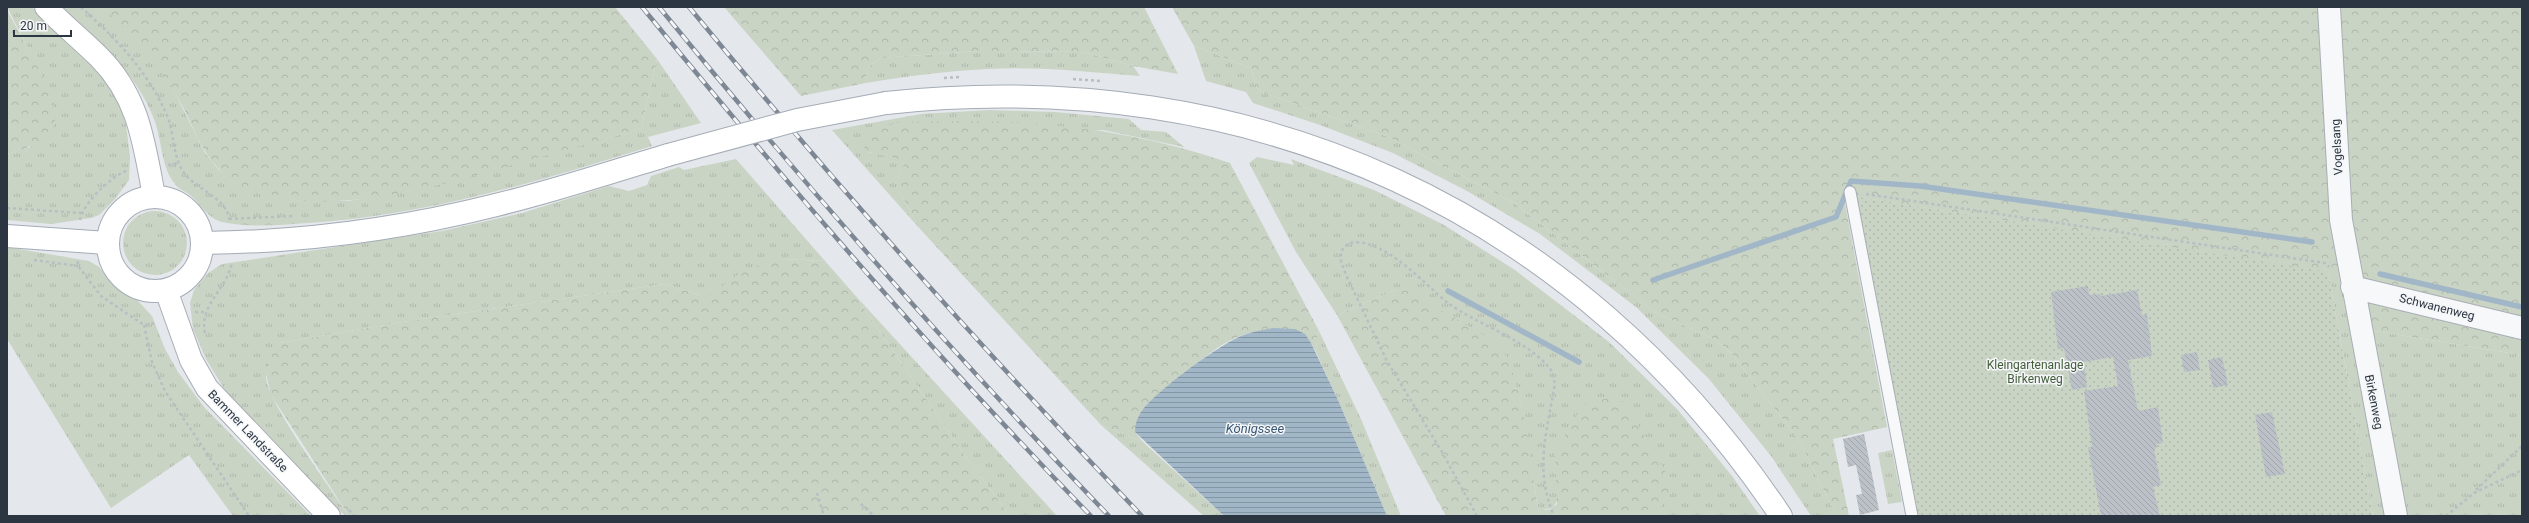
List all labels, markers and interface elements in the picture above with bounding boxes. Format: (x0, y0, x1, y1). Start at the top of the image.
scale bar (14, 12, 71, 38)
text: 20 m (20, 19, 47, 33)
street label: Vogelsang (2329, 119, 2345, 175)
street label: Schwanenweg (2398, 291, 2476, 323)
park label: Kleingartenanlage Birkenweg (1987, 358, 2083, 386)
street label: Birkenweg (2362, 373, 2386, 431)
street label: Bammer Landstraße (205, 387, 291, 475)
water label: Königssee (1226, 421, 1285, 436)

